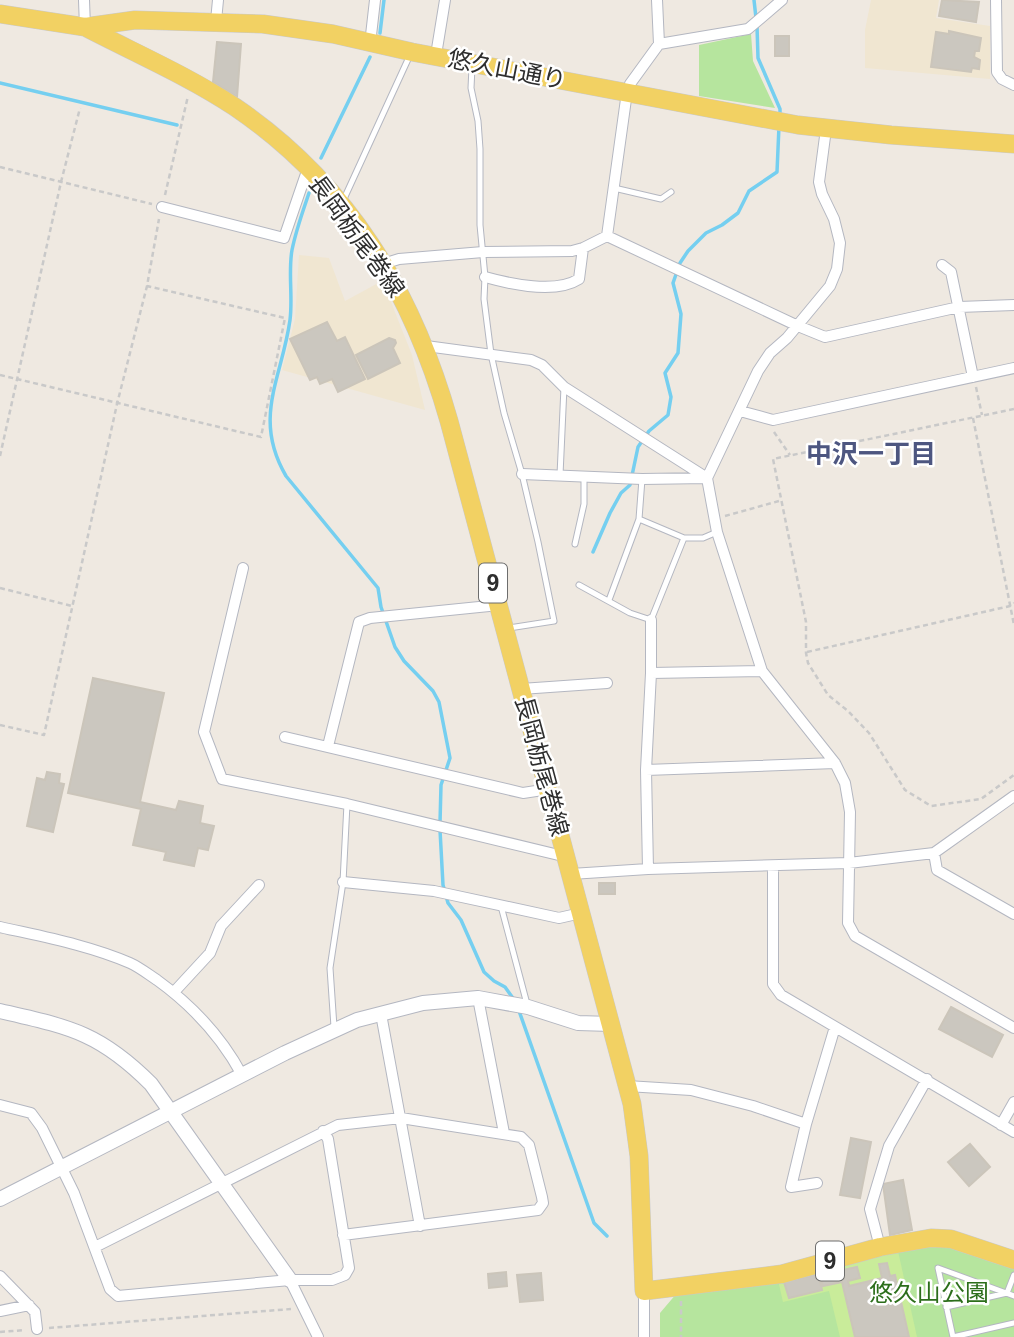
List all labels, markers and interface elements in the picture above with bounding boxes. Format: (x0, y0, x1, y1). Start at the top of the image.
street label: 悠久山通り (446, 44, 568, 94)
street label: 長岡栃尾巻線 (304, 170, 410, 302)
district label: 中沢一丁目 (806, 439, 936, 469)
road number: 9 (479, 564, 507, 603)
street label: 長岡栃尾巻線 (510, 693, 574, 839)
road number: 9 (816, 1242, 844, 1280)
park label: 悠久山公園 (869, 1279, 989, 1306)

